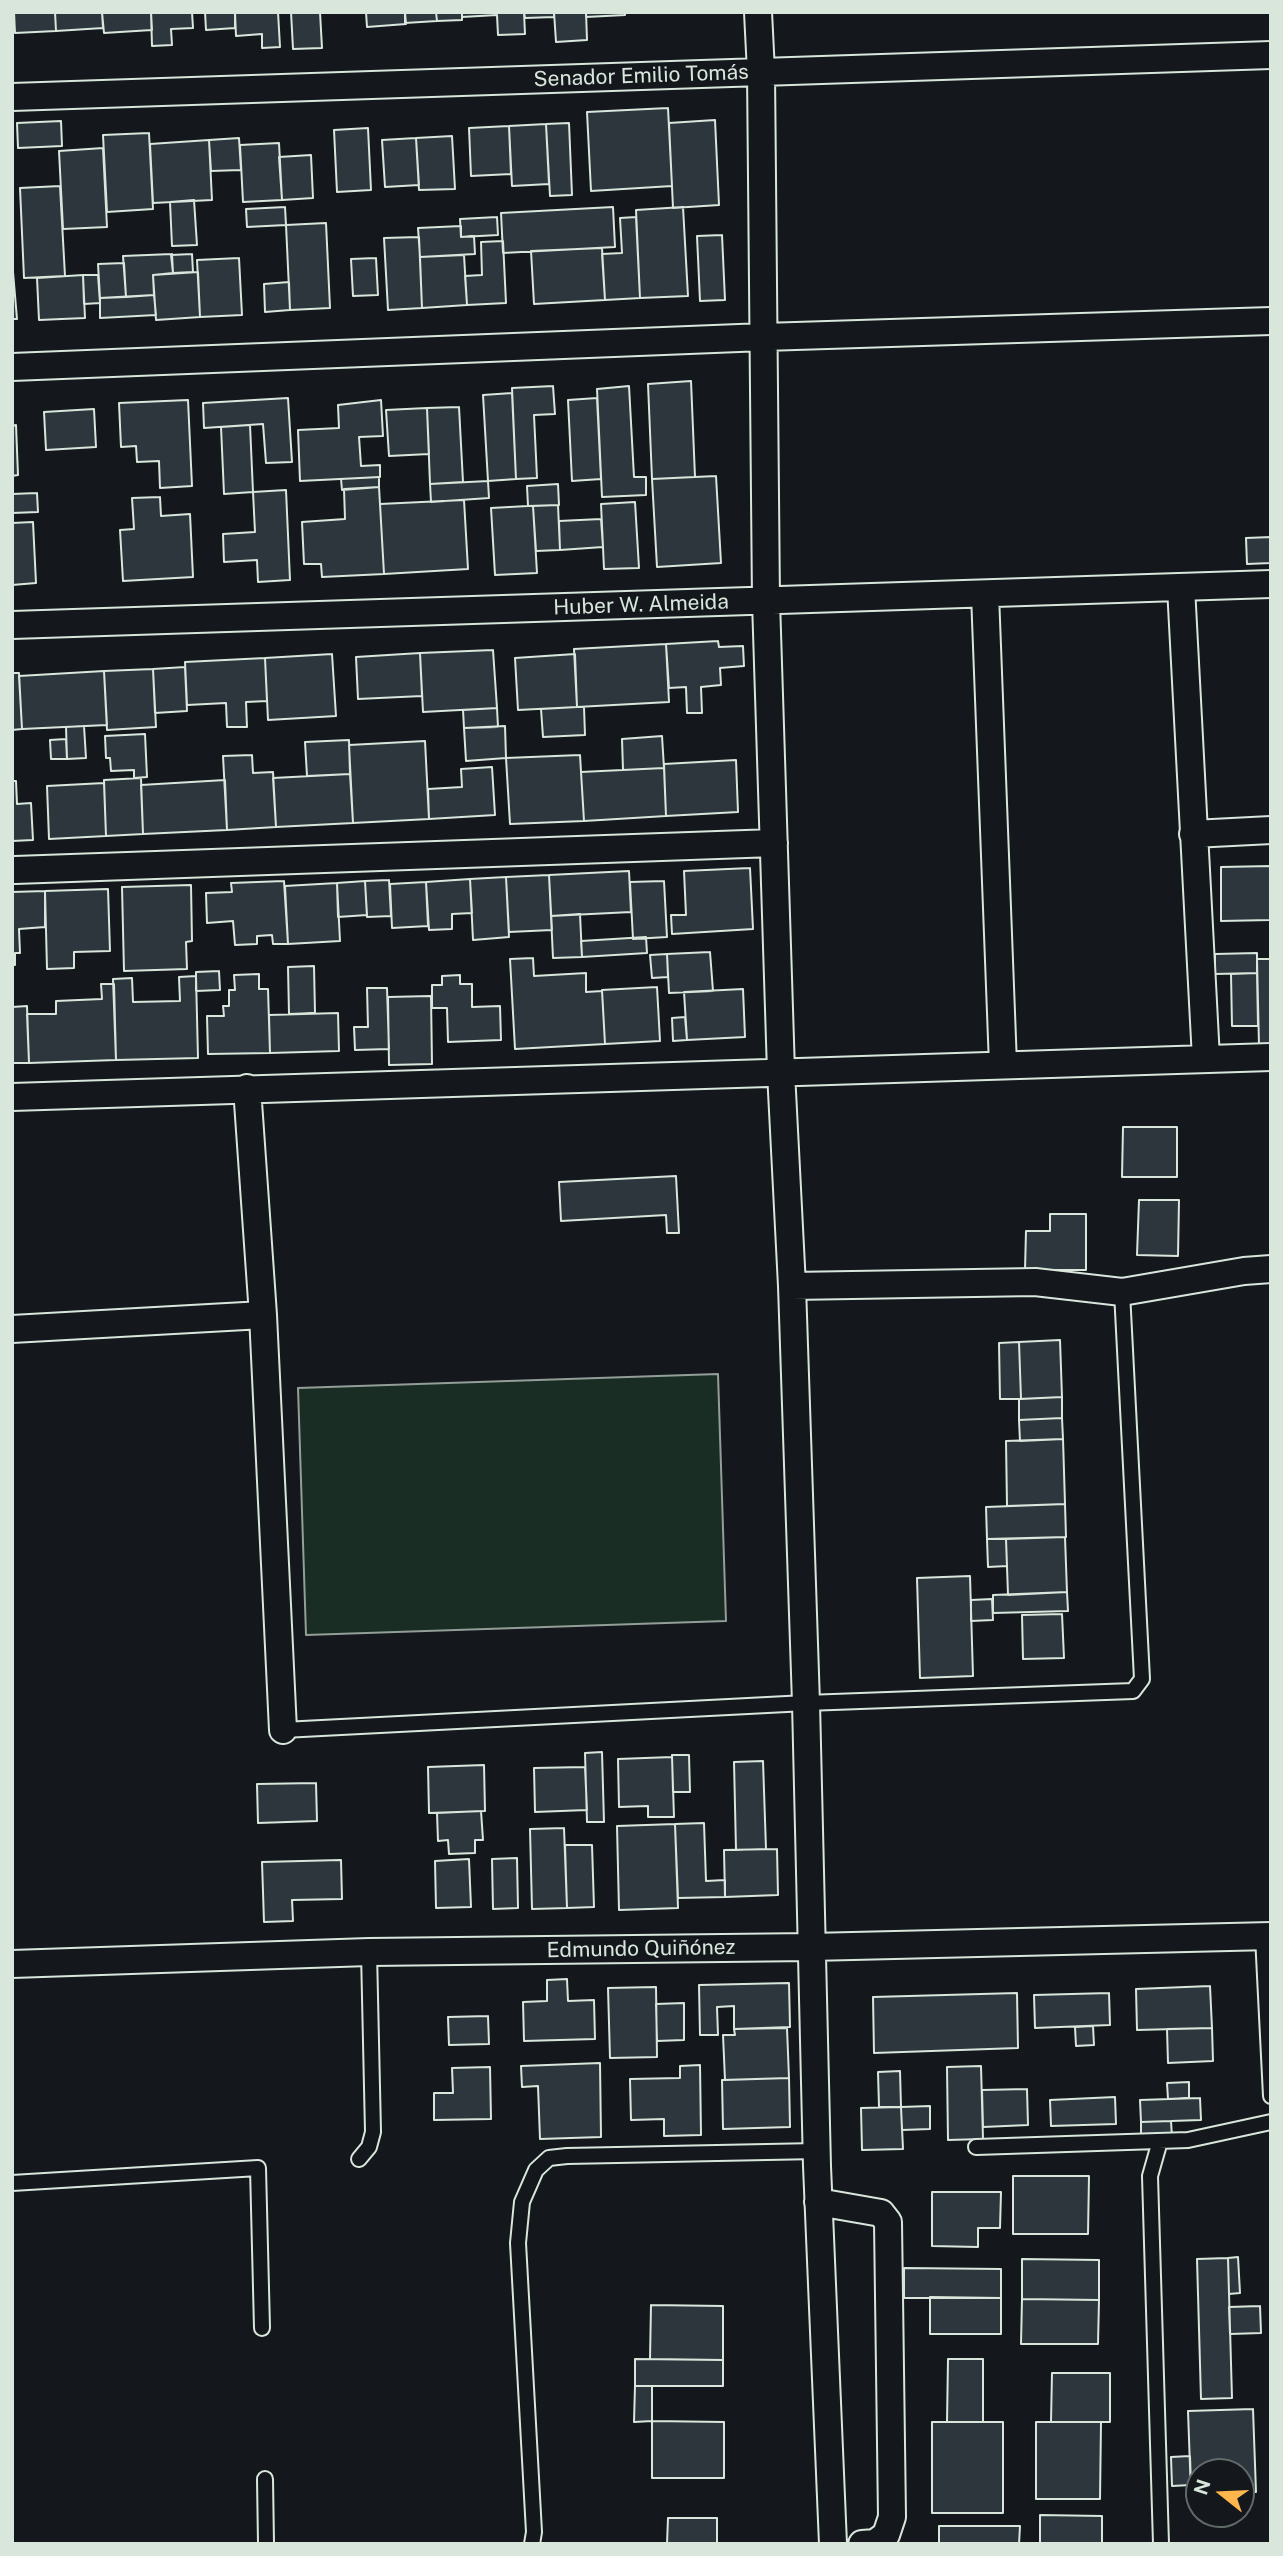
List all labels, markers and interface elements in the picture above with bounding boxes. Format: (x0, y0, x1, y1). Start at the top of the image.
street label: Senador Emilio Tomás (533, 60, 749, 92)
street label: Huber W. Almeida (553, 589, 729, 621)
street label: Edmundo Quiñónez (546, 1935, 736, 1963)
north arrow (1185, 2458, 1255, 2528)
text: N (1189, 2477, 1215, 2498)

